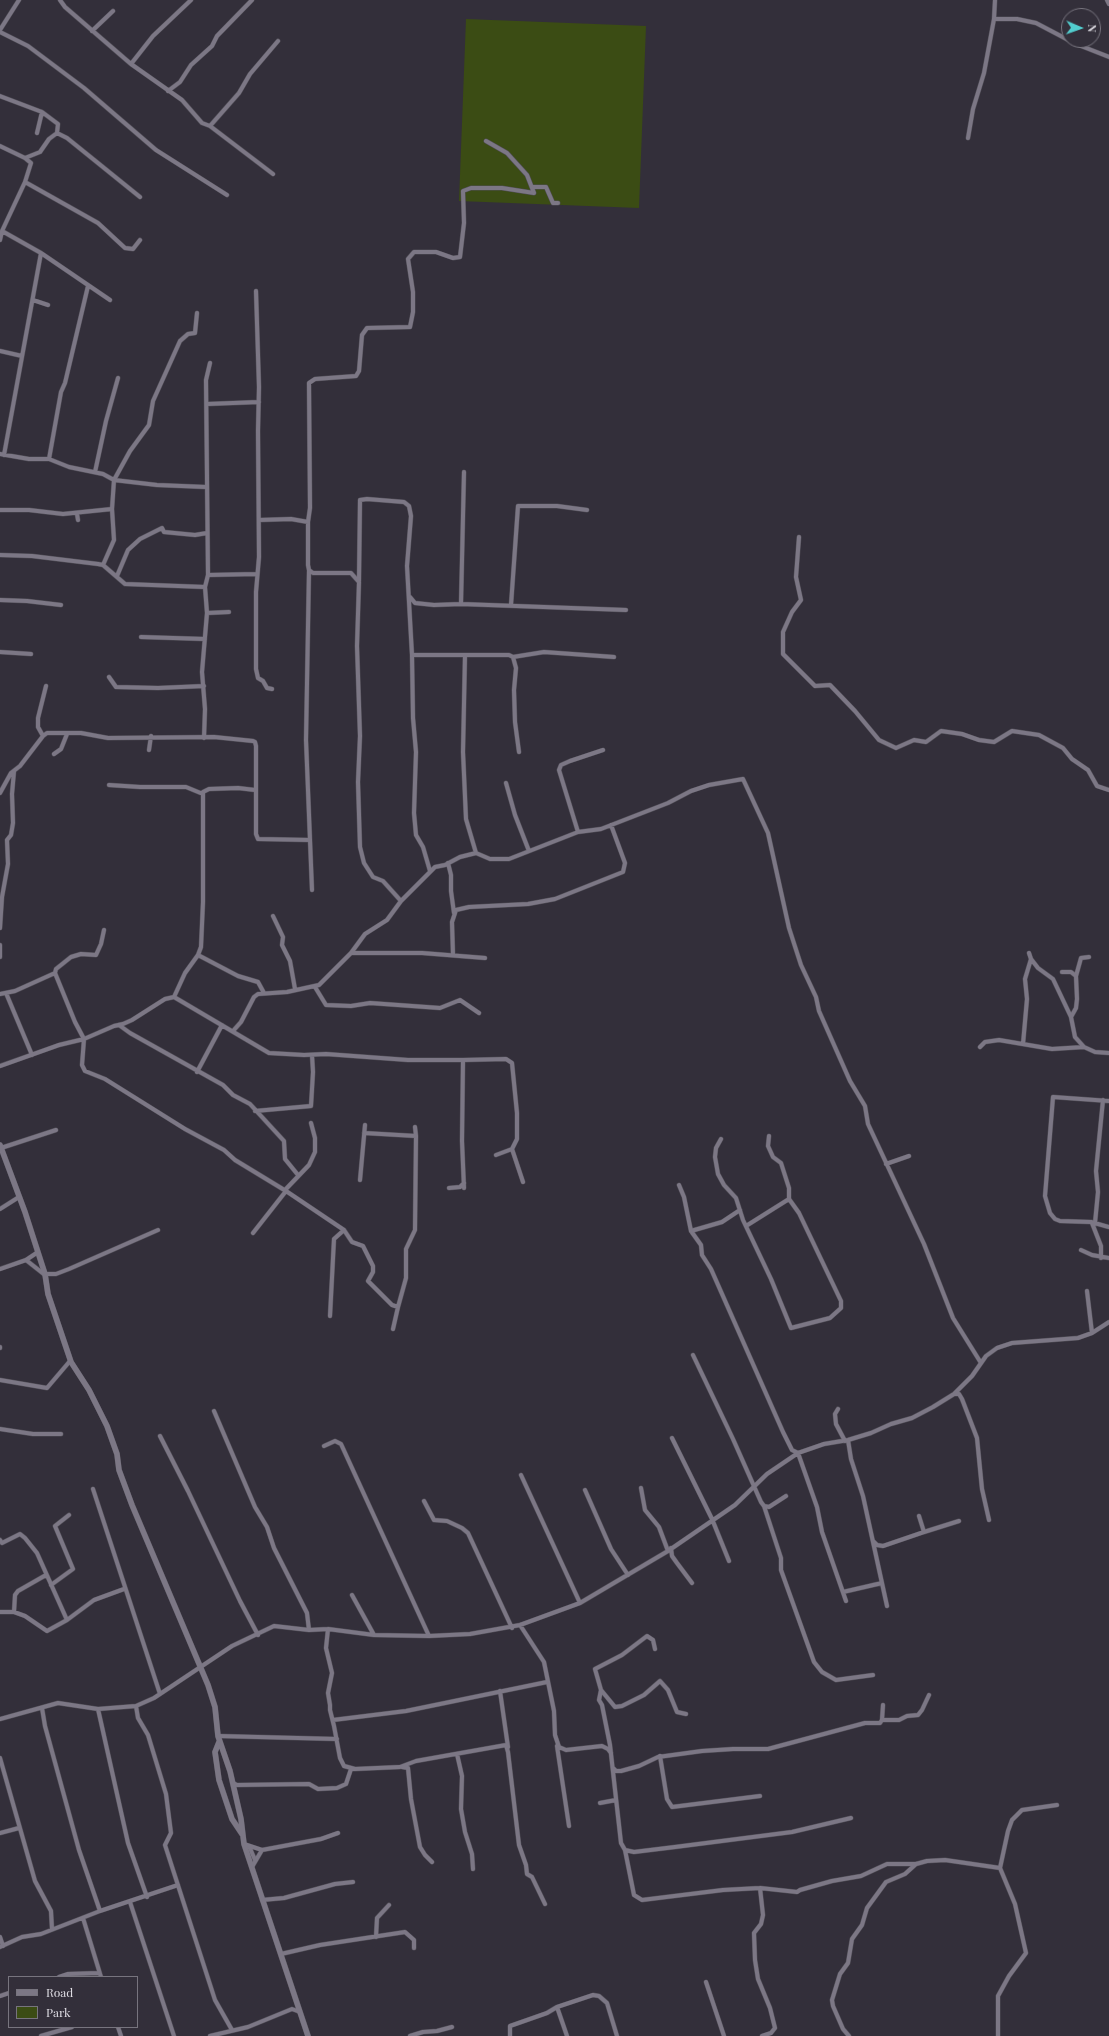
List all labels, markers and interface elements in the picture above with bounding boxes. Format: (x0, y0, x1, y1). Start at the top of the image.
north arrow (1061, 8, 1101, 48)
text: N (1085, 24, 1100, 33)
legend (8, 1976, 138, 2028)
text: Road (46, 1984, 73, 2000)
text: Park (46, 2004, 71, 2020)

